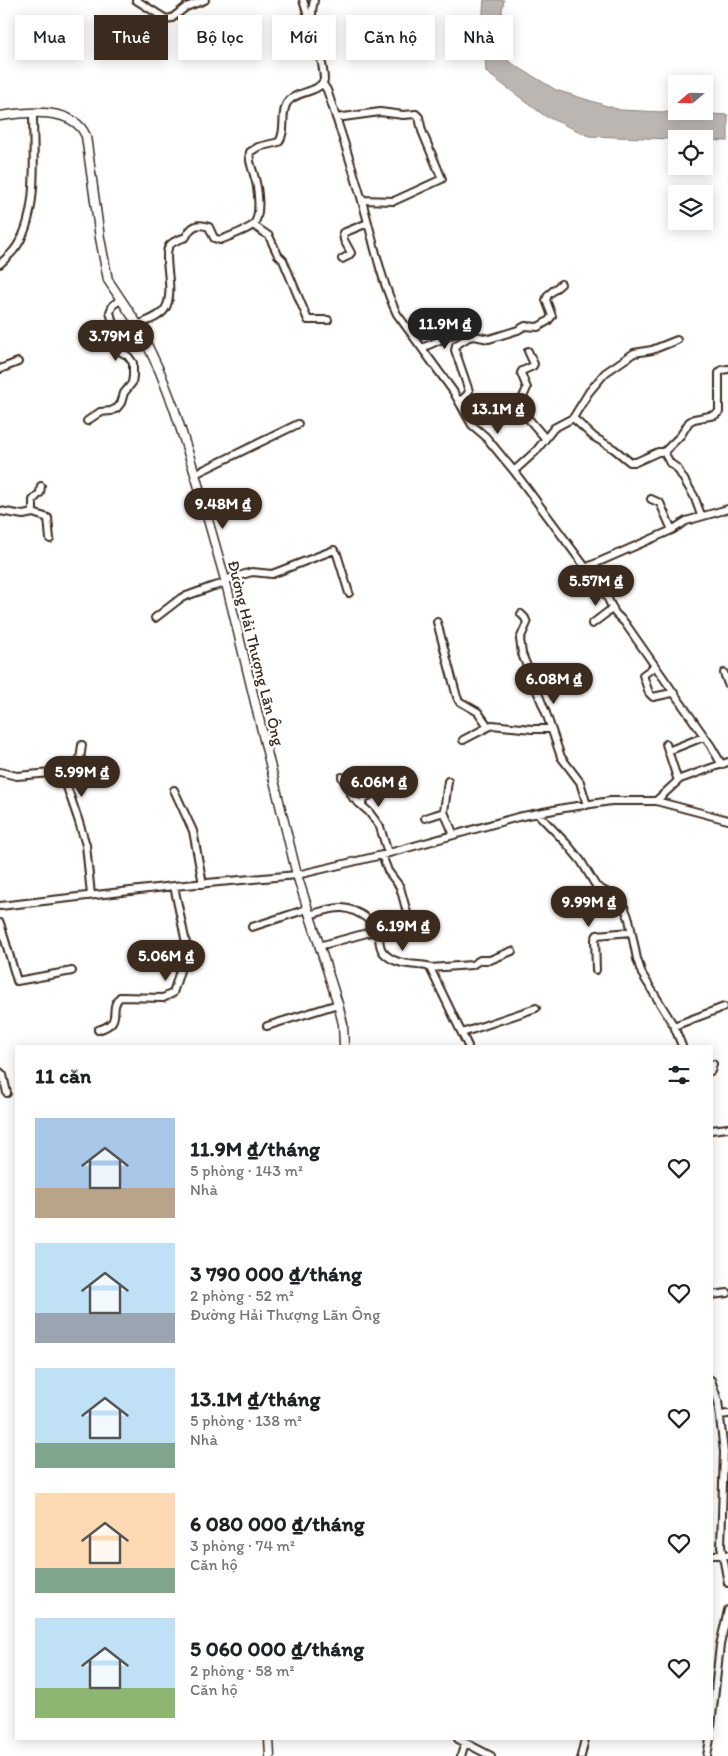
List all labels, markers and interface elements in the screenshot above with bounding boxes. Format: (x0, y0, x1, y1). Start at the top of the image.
chip: Mua (15, 15, 84, 60)
chip: Thuê (94, 15, 168, 60)
chip: Bộ lọc (178, 15, 262, 60)
chip: Mới (272, 15, 336, 60)
chip: Căn hộ (346, 15, 435, 60)
chip: Nhà (445, 15, 513, 60)
north arrow (668, 75, 712, 120)
map controls (668, 75, 713, 230)
button: locate (668, 130, 713, 175)
button: layers (668, 185, 713, 230)
pin: 11.9M ₫ (399, 308, 491, 350)
text: 11.9M ₫ (419, 314, 471, 333)
pin: 3.79M ₫ (70, 320, 162, 362)
text: 3.79M ₫ (89, 326, 143, 345)
pin: 13.1M ₫ (452, 392, 544, 435)
text: 13.1M ₫ (472, 399, 524, 418)
pin: 9.48M ₫ (177, 488, 269, 530)
text: 9.48M ₫ (195, 494, 251, 513)
street label: Đường Hải Thượng Lãn Ông (224, 558, 288, 748)
pin: 5.57M ₫ (550, 564, 642, 607)
text: 5.57M ₫ (569, 571, 623, 590)
pin: 6.08M ₫ (508, 662, 600, 705)
text: 6.08M ₫ (526, 669, 582, 688)
pin: 5.99M ₫ (36, 756, 128, 798)
text: 5.99M ₫ (55, 762, 109, 781)
pin: 6.06M ₫ (333, 766, 425, 808)
text: 6.06M ₫ (351, 772, 407, 791)
pin: 9.99M ₫ (543, 886, 635, 928)
text: 9.99M ₫ (562, 892, 616, 911)
pin: 6.19M ₫ (357, 910, 449, 952)
text: 6.19M ₫ (376, 916, 430, 935)
pin: 5.06M ₫ (120, 940, 212, 982)
text: 5.06M ₫ (138, 946, 194, 965)
icon: filters (665, 1061, 693, 1089)
text: 11 căn (35, 1063, 91, 1088)
text: 11.9M ₫/tháng (190, 1136, 320, 1161)
icon: home (75, 1138, 135, 1198)
icon: heart (665, 1154, 693, 1182)
text: 5 phòng · 143 m² (190, 1161, 303, 1180)
text: Nhà (190, 1180, 218, 1199)
text: 3 790 000 ₫/tháng (190, 1261, 362, 1286)
icon: home (75, 1263, 135, 1323)
icon: heart (665, 1279, 693, 1307)
text: 2 phòng · 52 m² (190, 1286, 294, 1305)
text: Đường Hải Thượng Lãn Ông (190, 1305, 380, 1324)
text: 13.1M ₫/tháng (190, 1386, 320, 1411)
icon: home (75, 1388, 135, 1448)
icon: heart (665, 1404, 693, 1432)
text: 5 phòng · 138 m² (190, 1411, 302, 1430)
text: Nhà (190, 1430, 218, 1449)
text: 6 080 000 ₫/tháng (190, 1511, 364, 1536)
icon: home (75, 1513, 135, 1573)
icon: heart (665, 1529, 693, 1557)
text: 3 phòng · 74 m² (190, 1536, 295, 1555)
text: Căn hộ (190, 1555, 238, 1574)
text: 5 060 000 ₫/tháng (190, 1636, 364, 1661)
icon: home (75, 1638, 135, 1698)
icon: heart (665, 1654, 693, 1682)
text: 2 phòng · 58 m² (190, 1661, 294, 1680)
text: Căn hộ (190, 1680, 238, 1699)

